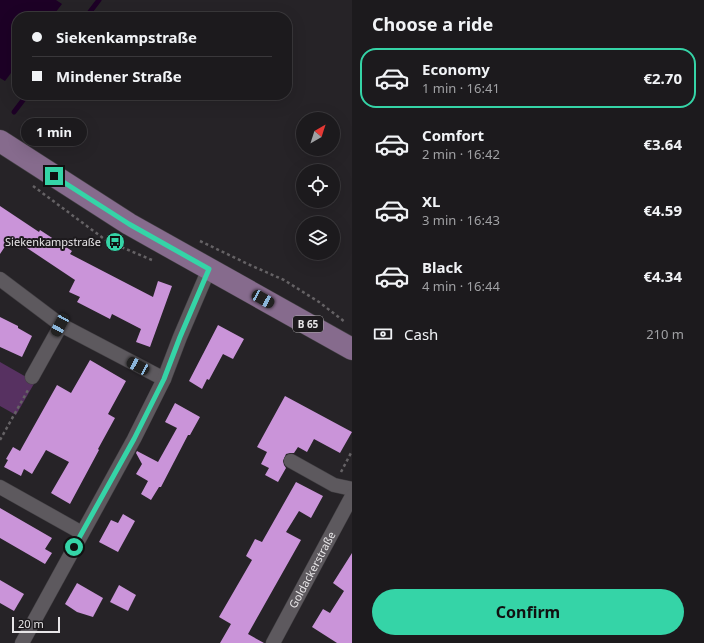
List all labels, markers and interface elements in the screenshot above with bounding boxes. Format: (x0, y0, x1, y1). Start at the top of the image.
text: Choose a ride (372, 12, 493, 36)
text: Siekenkampstraße (56, 27, 197, 47)
text: Economy (422, 59, 490, 79)
icon: car (374, 60, 410, 96)
text: Mindener Straße (56, 66, 182, 86)
text: €2.70 (643, 68, 682, 88)
text: 1 min · 16:41 (422, 79, 500, 97)
north arrow (296, 112, 340, 156)
map controls (296, 112, 340, 260)
callout: 1 min (21, 118, 87, 146)
text: 1 min (36, 123, 72, 141)
text: Comfort (422, 125, 484, 145)
icon: car (374, 126, 410, 162)
text: €3.64 (643, 134, 682, 154)
text: 2 min · 16:42 (422, 145, 500, 163)
button: locate (296, 164, 340, 208)
route end (45, 167, 63, 185)
text: XL (422, 191, 440, 211)
icon: car (374, 192, 410, 228)
text: €4.59 (643, 200, 682, 220)
text: 3 min · 16:43 (422, 211, 500, 229)
button: layers (296, 216, 340, 260)
bus stop icon: Siekenkampstraße (104, 231, 126, 253)
place label: Siekenkampstraße (5, 234, 101, 249)
text: Black (422, 257, 462, 277)
icon: car (374, 258, 410, 294)
text: €4.34 (643, 266, 682, 286)
text: 4 min · 16:44 (422, 277, 500, 295)
car (250, 288, 276, 310)
car (49, 312, 71, 338)
road number: B 65 (293, 316, 323, 332)
icon: cash (372, 323, 394, 345)
text: Cash (404, 324, 438, 344)
text: 210 m (646, 325, 684, 343)
car (125, 355, 151, 377)
street label: Goldackerstraße (285, 529, 339, 611)
route start (65, 538, 83, 556)
button: Confirm (372, 589, 684, 635)
scale bar (12, 615, 60, 634)
text: 20 m (18, 616, 44, 631)

